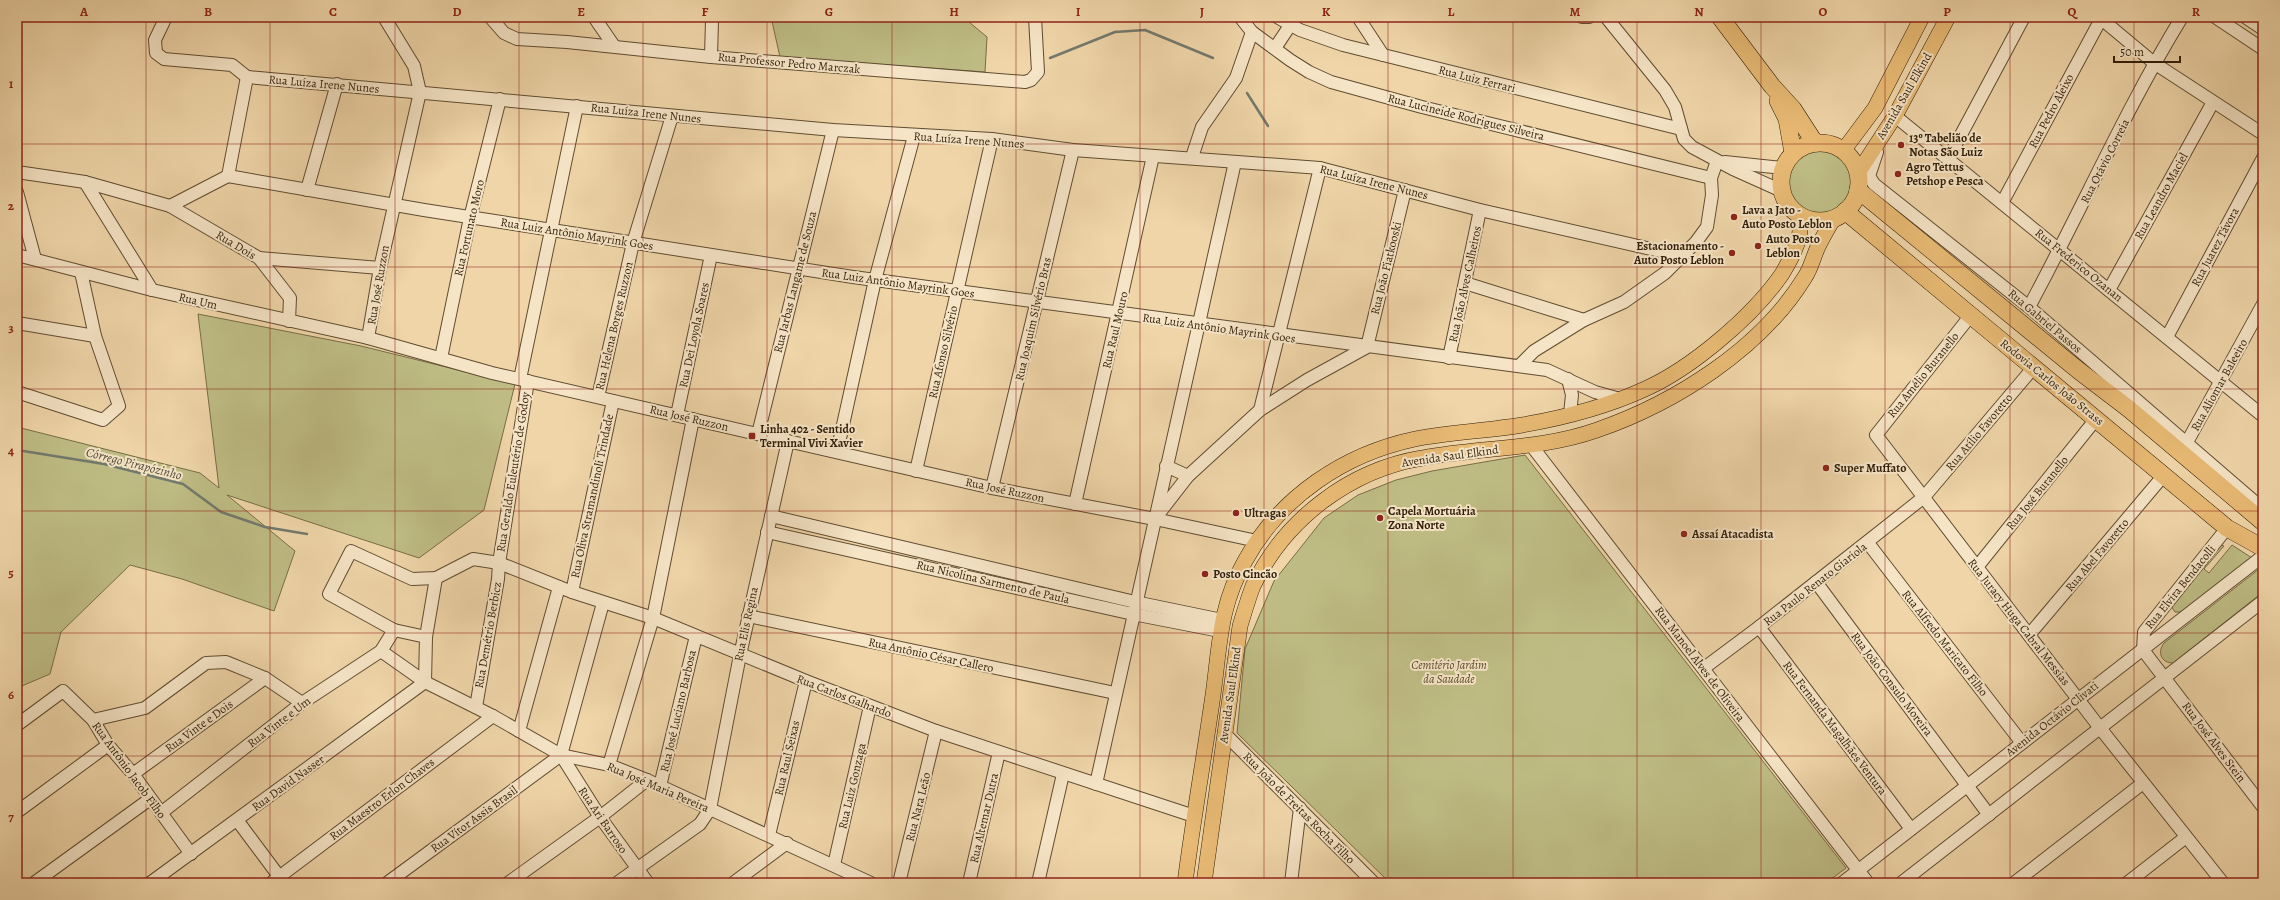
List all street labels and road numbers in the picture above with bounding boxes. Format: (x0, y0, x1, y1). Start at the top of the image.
street label: Rua Professor Pedro Marczak (717, 49, 861, 77)
street label: Avenida Saul Elkind (1872, 49, 1936, 143)
street label: Rua Luiz Ferrari (1437, 62, 1517, 96)
street label: Rua Luíza Irene Nunes (268, 71, 380, 97)
street label: Rua Pedro Aleixo (2025, 71, 2077, 151)
street label: Rua Lucineide Rodrigues Silveira (1386, 90, 1546, 144)
street label: Rua Luíza Irene Nunes (590, 99, 702, 127)
street label: Rua Otávio Correia (2077, 116, 2133, 206)
street label: Rua Luíza Irene Nunes (913, 128, 1025, 152)
street label: Rua Leandro Maciel (2131, 150, 2191, 242)
street label: Rua Luíza Irene Nunes (1318, 161, 1430, 203)
street label: Rua Fortunato Moro (450, 178, 488, 278)
street label: Rua Juarez Távora (2187, 204, 2243, 289)
street label: Rua Jarbas Langame de Souza (770, 209, 820, 354)
street label: Rua Luiz Antônio Mayrink Goes (499, 214, 655, 254)
street label: Rua João Fiatkooski (1367, 220, 1405, 316)
street label: Rua João Alves Calheiros (1445, 224, 1485, 344)
street label: Rua Frederico Ozanan (2032, 225, 2126, 306)
street label: Rua Dois (213, 227, 259, 263)
street label: Rua José Ruzzon (363, 244, 393, 326)
street label: Rua Joaquim Silvério Bras (1011, 256, 1055, 382)
street label: Rua Helena Borges Ruzzon (591, 260, 637, 392)
street label: Rua Luiz Antônio Mayrink Goes (820, 264, 976, 302)
street label: Rua Dei Loyola Soares (675, 281, 713, 389)
street label: Rua Gabriel Passos (2005, 285, 2086, 357)
street label: Rua Um (177, 289, 219, 313)
street label: Rua Raul Mouro (1098, 290, 1132, 370)
street label: Rua Afonso Silvério (925, 304, 961, 400)
street label: Rua Luiz Antônio Mayrink Goes (1141, 309, 1297, 347)
street label: Rua Amélio Buranello (1884, 329, 1963, 421)
street label: Rodovia Carlos João Strass (1997, 335, 2107, 429)
street label: Rua Aliomar Baleeiro (2187, 336, 2251, 434)
street label: Rua Geraldo Euleutério de Godoy (492, 390, 534, 553)
street label: Rua Atílio Favoretto (1942, 390, 2016, 474)
street label: Rua José Ruzzon (648, 401, 730, 435)
street label: Rua Oliva Stramandinoli Trindade (567, 412, 617, 580)
street label: Avenida Saul Elkind (1400, 441, 1500, 471)
street label: Rua José Buranello (2002, 453, 2072, 533)
street label: Rua José Ruzzon (964, 474, 1046, 506)
street label: Rua Abel Favoretto (2062, 515, 2132, 595)
street label: Rua Paulo Renato Giariola (1760, 538, 1870, 629)
street label: Rua Elvira Bendacolli (2141, 542, 2219, 632)
street label: Rua Juracy Huga Cabral Messias (1964, 555, 2074, 689)
street label: Rua Nicolina Sarmento de Paula (915, 557, 1072, 608)
street label: Rua Demétrio Berbicz (471, 580, 505, 690)
street label: Rua Elis Regina (730, 585, 762, 663)
street label: Rua Alfredo Maricato Filho (1898, 587, 1992, 699)
street label: Rua Manoel Alves de Oliveira (1651, 603, 1749, 725)
street label: Rua João Consulo Moreira (1848, 629, 1937, 740)
street label: Rua Antônio César Callero (867, 634, 995, 676)
street label: Avenida Saul Elkind (1215, 645, 1245, 745)
street label: Rua José Luciano Barbosa (656, 648, 700, 774)
street label: Rua Fernanda Magalhães Ventura (1779, 658, 1891, 798)
street label: Rua Carlos Galhardo (794, 671, 894, 721)
street label: Avenida Octávio Clivati (2002, 678, 2102, 761)
street label: Rua Vinte e Um (244, 693, 314, 751)
street label: Rua Vinte e Dois (162, 696, 236, 756)
street label: Rua José Alves Stein (2179, 699, 2250, 786)
street label: Rua Antônio Jacob Filho (88, 718, 170, 822)
street label: Rua Raul Seixas (771, 719, 803, 797)
street label: Rua Luiz Gonzaga (834, 741, 870, 831)
street label: Rua João de Freitas Rocha Filho (1240, 749, 1358, 867)
street label: Rua David Nasser (248, 751, 328, 815)
street label: Rua Maestro Erlon Chaves (326, 754, 438, 844)
street label: Rua José Maria Pereira (604, 758, 712, 816)
street label: Rua Nara Leão (902, 771, 934, 843)
street label: Rua Altemar Dutra (966, 771, 1002, 865)
street label: Rua Vítor Assis Brasil (427, 782, 521, 856)
street label: Rua Ari Barroso (575, 784, 631, 856)

